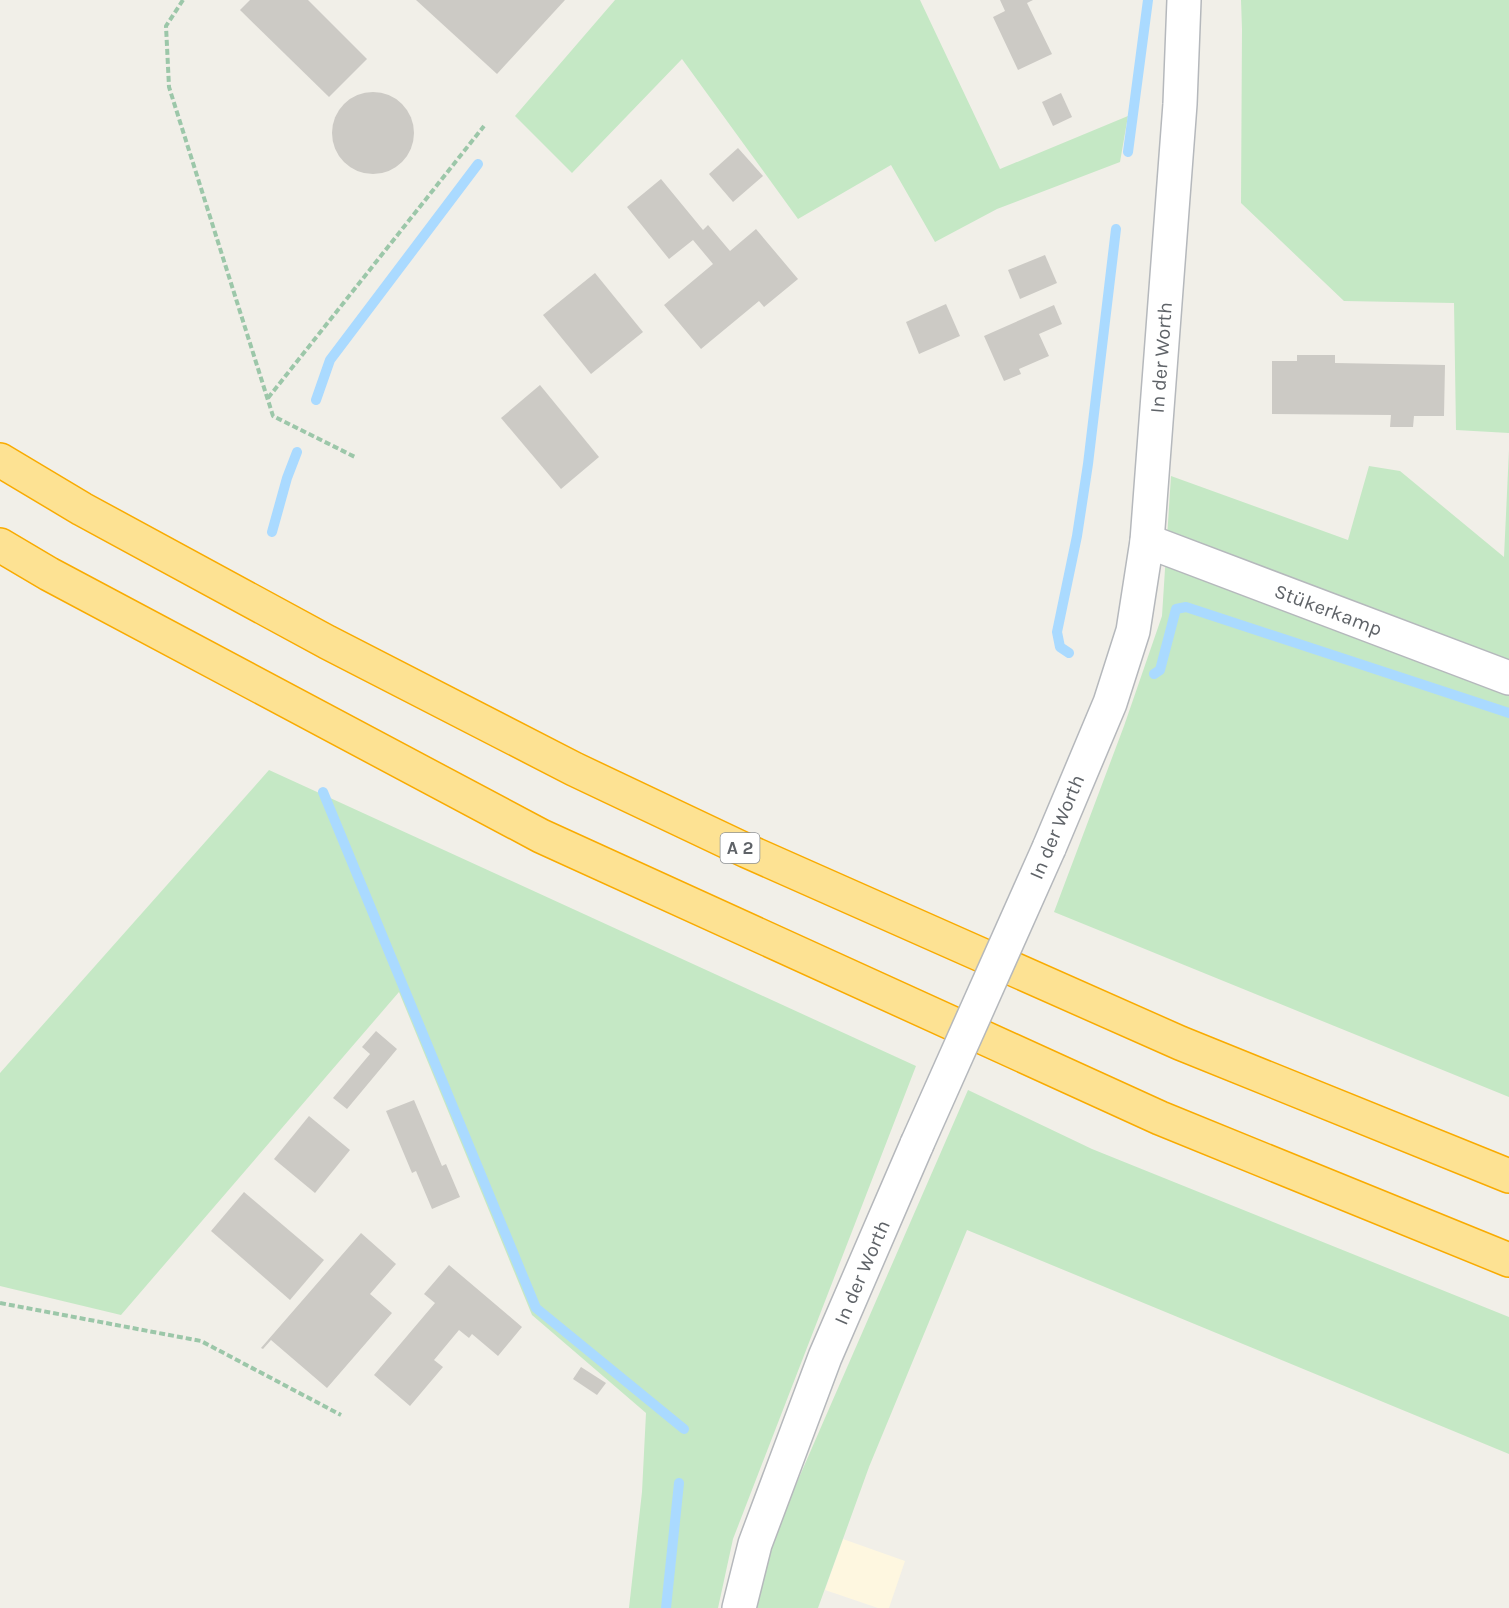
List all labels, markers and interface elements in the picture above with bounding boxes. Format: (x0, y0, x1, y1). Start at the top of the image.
street label: In der Worth (1145, 301, 1177, 414)
street label: Stükerkamp (1271, 579, 1385, 640)
street label: In der Worth (1025, 771, 1089, 883)
road number: A 2 (720, 833, 760, 863)
street label: In der Worth (829, 1216, 894, 1328)

